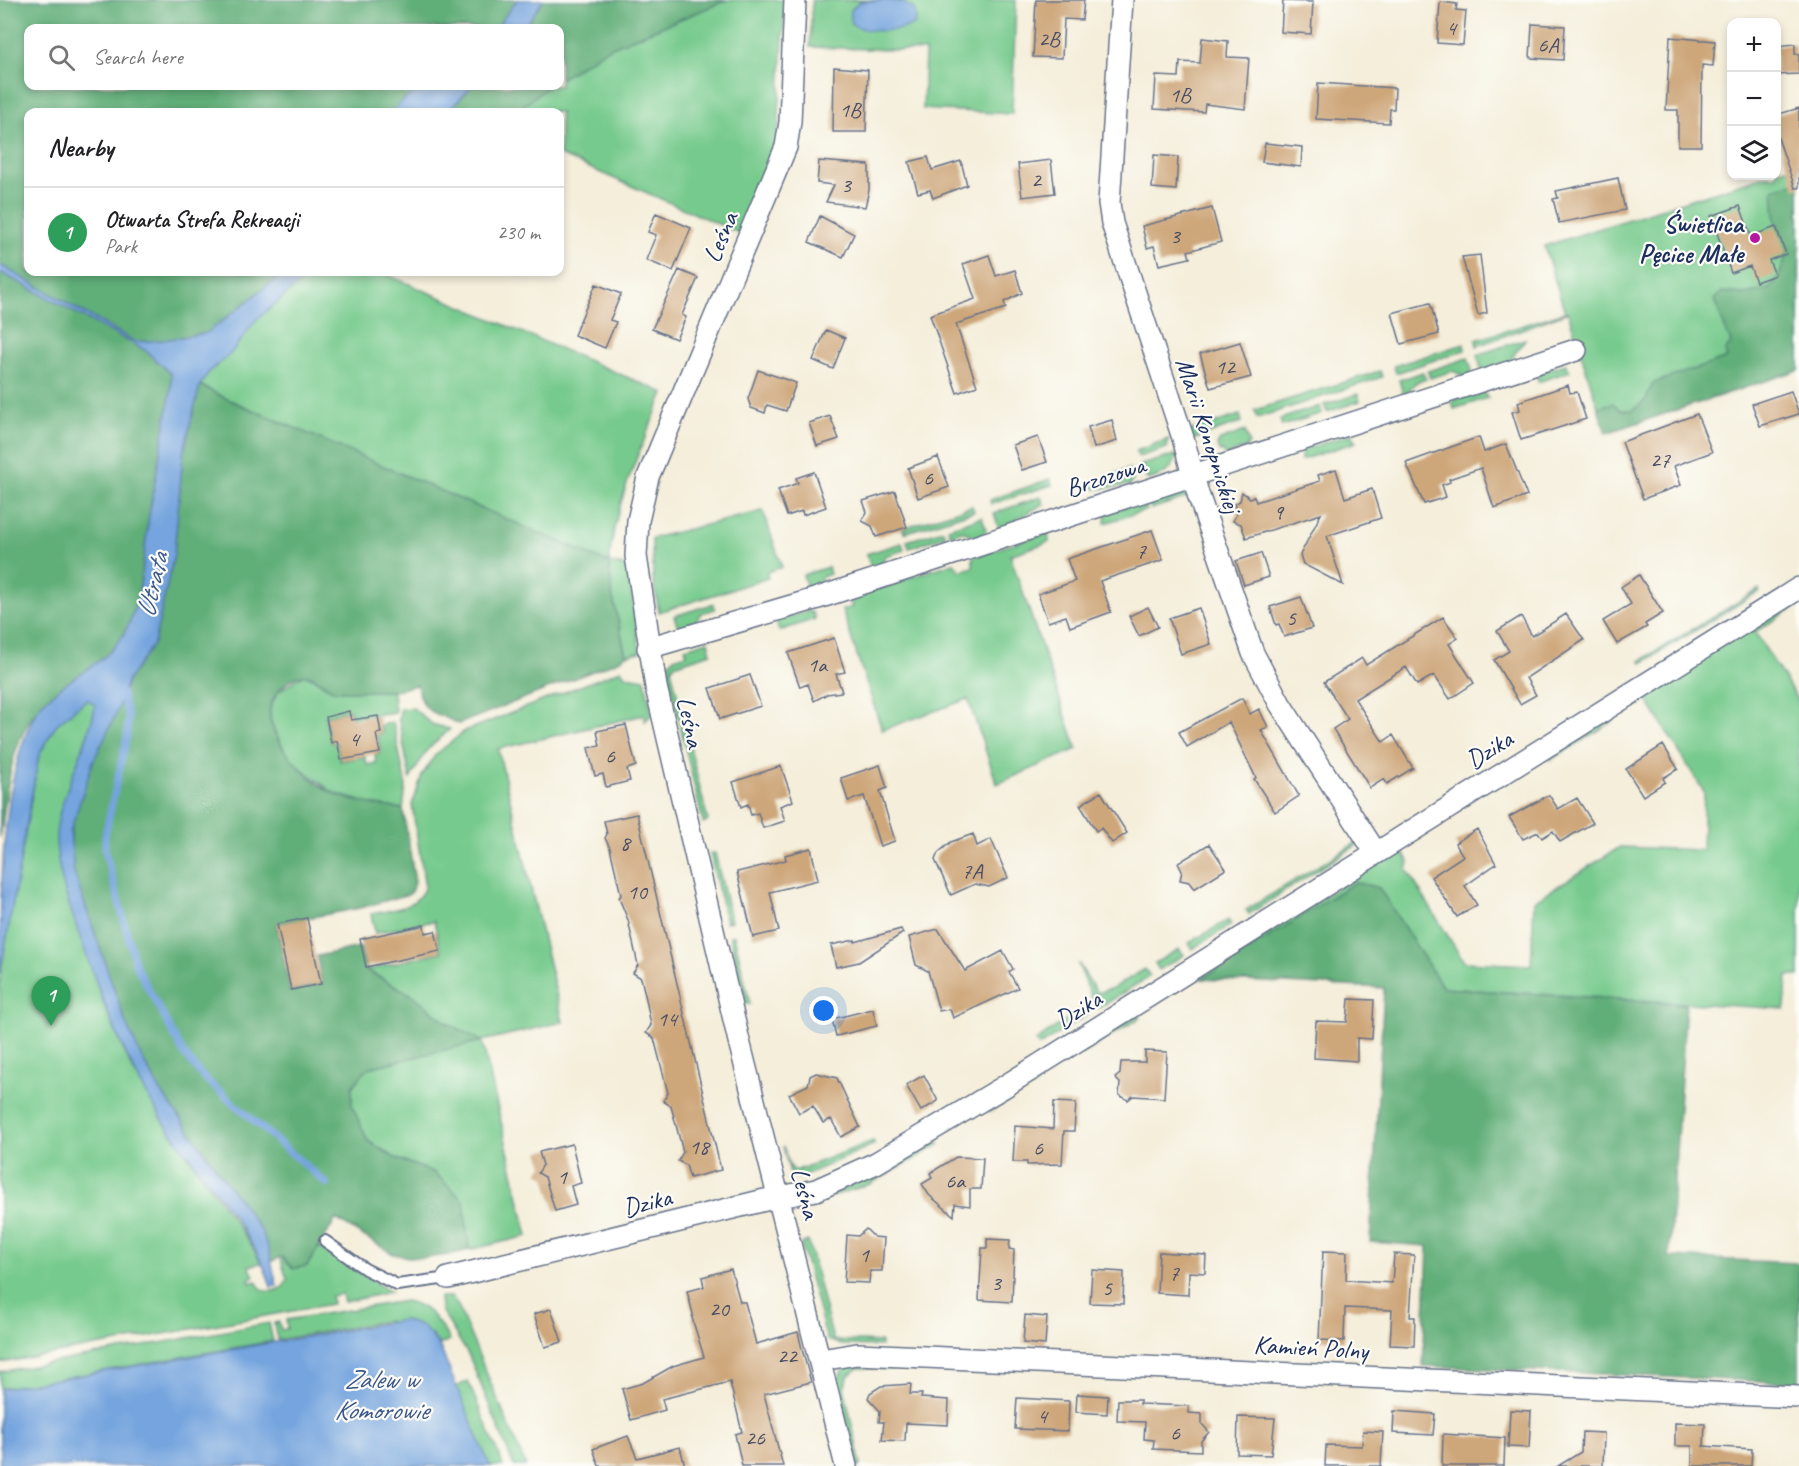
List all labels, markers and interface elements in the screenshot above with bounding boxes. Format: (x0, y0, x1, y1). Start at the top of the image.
house number: 4 (1446, 14, 1458, 42)
map controls (1727, 18, 1781, 180)
button: + (1727, 18, 1781, 72)
search box (24, 24, 564, 90)
house number: 2B (1038, 25, 1061, 53)
house number: 6A (1538, 31, 1559, 59)
icon: search (45, 41, 78, 74)
text: Search here (93, 43, 183, 71)
button: − (1727, 72, 1781, 126)
house number: 1B (1169, 81, 1192, 109)
house number: 1B (839, 96, 862, 124)
button: layers (1727, 126, 1781, 180)
text: Nearby (48, 131, 113, 164)
house number: 2 (1031, 166, 1043, 194)
house number: 3 (841, 171, 853, 199)
text: Otwarta Strefa Rekreacji (105, 206, 299, 234)
street label: Leśna (695, 206, 746, 267)
place label: Świetlica Pęcice Małe (1639, 207, 1745, 270)
text: 1 (63, 220, 72, 245)
text: 230 m (497, 220, 540, 245)
house number: 3 (1170, 222, 1182, 250)
marker: Świetlica Pęcice Małe (1748, 231, 1762, 245)
text: Park (105, 234, 137, 259)
street label: Marii Konopnickiej (1168, 353, 1250, 519)
house number: 12 (1215, 353, 1237, 381)
house number: 27 (1650, 446, 1671, 474)
street label: Brzozowa (1061, 447, 1151, 505)
house number: 6 (923, 464, 934, 492)
house number: 9 (1273, 498, 1285, 526)
house number: 7 (1136, 537, 1147, 565)
water label: Utrata (128, 548, 176, 620)
house number: 5 (1286, 604, 1297, 632)
house number: 1a (807, 651, 828, 679)
street label: Leśna (669, 694, 712, 752)
street label: Dzika (1460, 722, 1520, 776)
house number: 4 (349, 725, 361, 753)
house number: 6 (605, 742, 616, 770)
house number: 8 (620, 829, 632, 857)
house number: 7A (962, 857, 983, 885)
house number: 10 (627, 878, 649, 906)
pin: 1 (32, 976, 70, 1026)
street label: Dzika (1049, 982, 1109, 1036)
your location (809, 996, 838, 1025)
house number: 14 (657, 1005, 679, 1033)
house number: 18 (689, 1133, 711, 1161)
house number: 6 (1033, 1134, 1044, 1162)
house number: 1 (557, 1163, 568, 1191)
street label: Leśna (783, 1164, 829, 1224)
house number: 6a (945, 1167, 966, 1195)
street label: Dzika (619, 1180, 676, 1224)
house number: 1 (859, 1241, 870, 1269)
house number: 7 (1169, 1259, 1180, 1287)
house number: 3 (991, 1269, 1003, 1297)
house number: 5 (1102, 1274, 1113, 1302)
house number: 20 (709, 1295, 731, 1323)
street label: Kamień Polny (1253, 1328, 1371, 1367)
house number: 22 (777, 1342, 799, 1370)
water label: Zalew w Komorowie (334, 1362, 432, 1427)
house number: 4 (1037, 1402, 1049, 1430)
house number: 6 (1170, 1419, 1181, 1447)
house number: 26 (745, 1424, 766, 1452)

